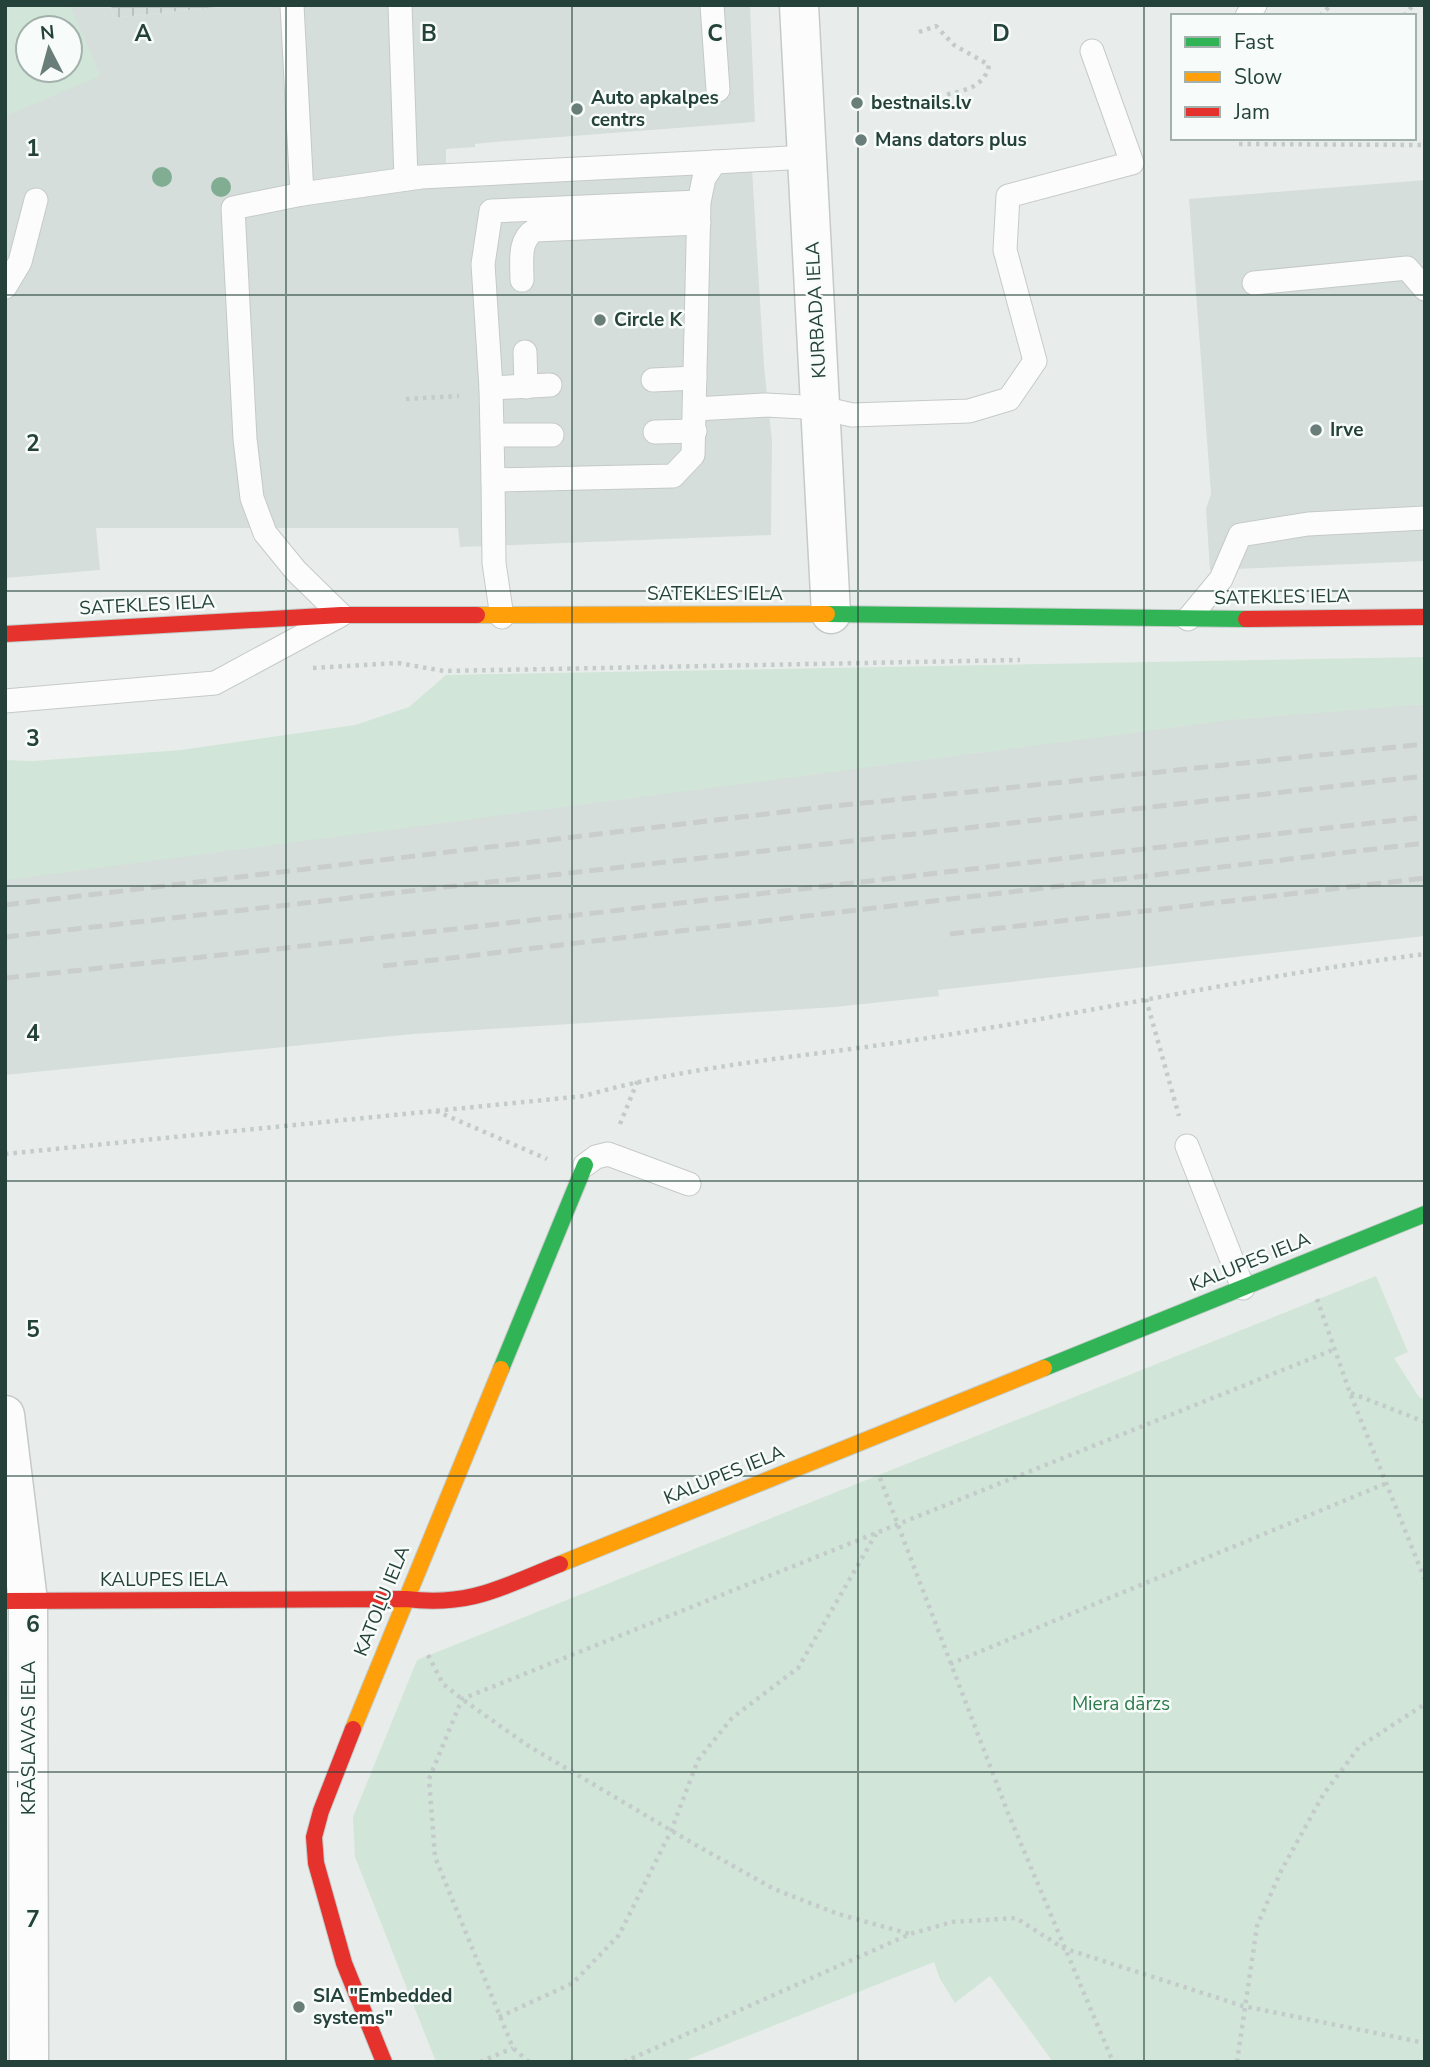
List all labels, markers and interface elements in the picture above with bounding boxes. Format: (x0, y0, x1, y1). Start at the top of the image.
north arrow (14, 14, 84, 84)
legend (1171, 14, 1416, 140)
text: A (134, 18, 152, 49)
text: B (421, 18, 437, 49)
text: C (707, 18, 723, 49)
text: D (992, 18, 1010, 49)
text: N (39, 19, 56, 47)
text: Fast (1234, 28, 1274, 56)
text: Slow (1234, 63, 1283, 91)
place label: Auto apkalpes centrs (591, 85, 719, 133)
place label: bestnails.lv (871, 90, 972, 116)
marker: bestnails.lv (849, 95, 865, 111)
text: Jam (1233, 98, 1270, 126)
marker: Auto apkalpes centrs (569, 101, 585, 117)
place label: Mans dators plus (875, 127, 1027, 153)
marker: Mans dators plus (853, 132, 869, 148)
text: 1 (26, 133, 40, 164)
street label: KURBADA IELA (799, 241, 833, 379)
place label: Circle K (614, 307, 683, 333)
marker: Circle K (592, 312, 608, 328)
place label: Irve (1330, 417, 1363, 443)
marker: Irve (1308, 422, 1324, 438)
text: 2 (26, 428, 40, 459)
street label: SATEKLES IELA (647, 581, 783, 607)
street label: SATEKLES IELA (1214, 583, 1350, 611)
street label: SATEKLES IELA (78, 588, 216, 622)
text: 3 (26, 723, 40, 754)
text: 4 (26, 1018, 40, 1049)
street label: KALUPES IELA (1186, 1226, 1314, 1298)
text: 5 (26, 1314, 40, 1345)
street label: KALUPES IELA (660, 1439, 788, 1511)
street label: KATOĻU IELA (348, 1542, 416, 1660)
street label: KALUPES IELA (100, 1567, 228, 1593)
text: 6 (26, 1609, 40, 1640)
street label: KRĀSLAVAS IELA (16, 1661, 42, 1815)
park label: Miera dārzs (1072, 1691, 1170, 1717)
text: 7 (26, 1904, 40, 1935)
place label: SIA "Embedded systems" (313, 1983, 452, 2031)
marker: SIA "Embedded systems" (291, 1999, 307, 2015)

